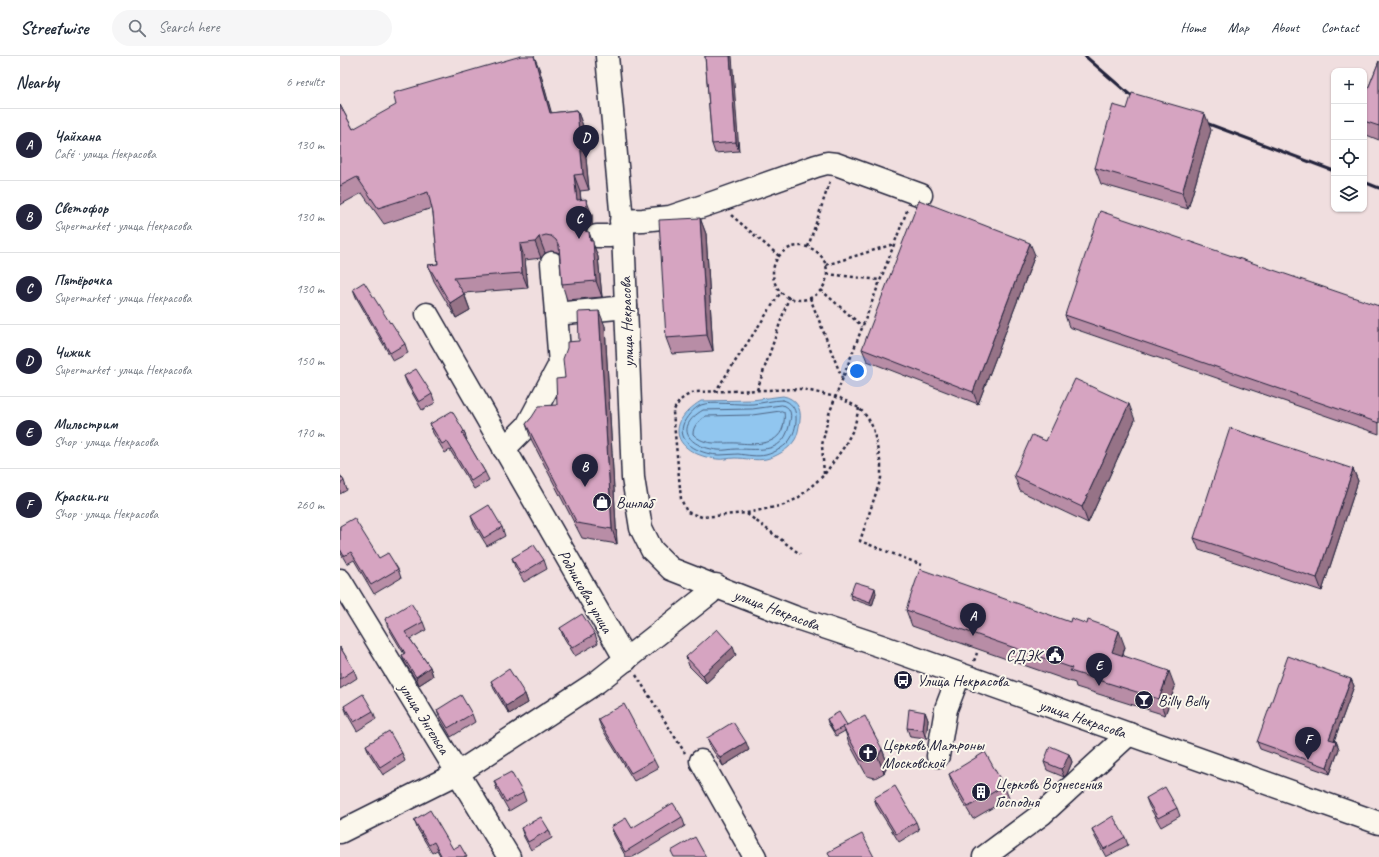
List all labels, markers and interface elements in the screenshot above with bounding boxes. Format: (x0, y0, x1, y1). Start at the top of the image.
search box (112, 10, 392, 46)
text: Streetwise (20, 16, 88, 40)
icon: search (126, 17, 148, 39)
text: Search here (158, 18, 220, 37)
text: Home (1180, 19, 1206, 36)
text: Map (1228, 19, 1249, 36)
text: About (1271, 19, 1299, 36)
text: Contact (1321, 19, 1359, 36)
map controls (1331, 68, 1367, 212)
button: + (1331, 68, 1367, 104)
text: Nearby (16, 72, 59, 93)
text: 6 results (286, 74, 324, 90)
button: − (1331, 104, 1367, 140)
pin: D (573, 125, 599, 158)
text: Чайхана (54, 127, 101, 146)
text: A (26, 137, 32, 153)
text: 130 m (296, 137, 324, 153)
button: locate (1331, 140, 1367, 176)
text: Café · улица Некрасова (54, 146, 156, 162)
button: layers (1331, 176, 1367, 212)
text: Светофор (54, 199, 108, 218)
pin: C (566, 206, 592, 239)
text: B (26, 209, 32, 225)
text: 130 m (296, 209, 324, 225)
text: Supermarket · улица Некрасова (54, 218, 191, 234)
text: Пятёрочка (54, 271, 111, 290)
street label: улица Некрасова (615, 276, 639, 368)
text: C (26, 281, 32, 297)
text: 130 m (296, 281, 324, 297)
text: Supermarket · улица Некрасова (54, 290, 191, 306)
text: Чижик (54, 343, 90, 362)
text: D (25, 353, 33, 369)
text: 150 m (296, 353, 324, 369)
your location (847, 361, 867, 381)
text: Supermarket · улица Некрасова (54, 362, 191, 378)
text: Мильстрим (54, 415, 117, 434)
text: E (26, 425, 32, 441)
text: 170 m (296, 425, 324, 441)
text: Shop · улица Некрасова (54, 434, 158, 450)
pin: B (572, 454, 598, 487)
text: Краски.ru (54, 487, 107, 506)
shop icon: Винлаб (591, 491, 613, 513)
place label: Винлаб (616, 493, 656, 513)
text: F (26, 497, 32, 513)
text: 260 m (296, 497, 324, 513)
text: Shop · улица Некрасова (54, 506, 158, 522)
street label: Родниковая улица (553, 546, 618, 638)
street label: улица Некрасова (730, 584, 823, 636)
pin: A (960, 603, 986, 636)
public building icon: СДЭК (1044, 644, 1066, 666)
place label: СДЭК (1006, 646, 1044, 666)
pin: E (1086, 653, 1112, 686)
bus stop icon: Улица Некрасова (892, 669, 914, 691)
place label: Улица Некрасова (917, 671, 1010, 691)
street label: улица Энгельса (394, 678, 455, 759)
bar icon: Billy Belly (1133, 689, 1155, 711)
place label: Billy Belly (1158, 691, 1210, 711)
street label: улица Некрасова (1036, 694, 1130, 743)
pin: F (1295, 727, 1321, 760)
place label: Церковь Матроны Московской (882, 735, 985, 773)
church icon: Церковь Матроны Московской (857, 742, 879, 764)
place label: Церковь Вознесения Господня (995, 774, 1103, 812)
building icon: Церковь Вознесения Господня (970, 781, 992, 803)

